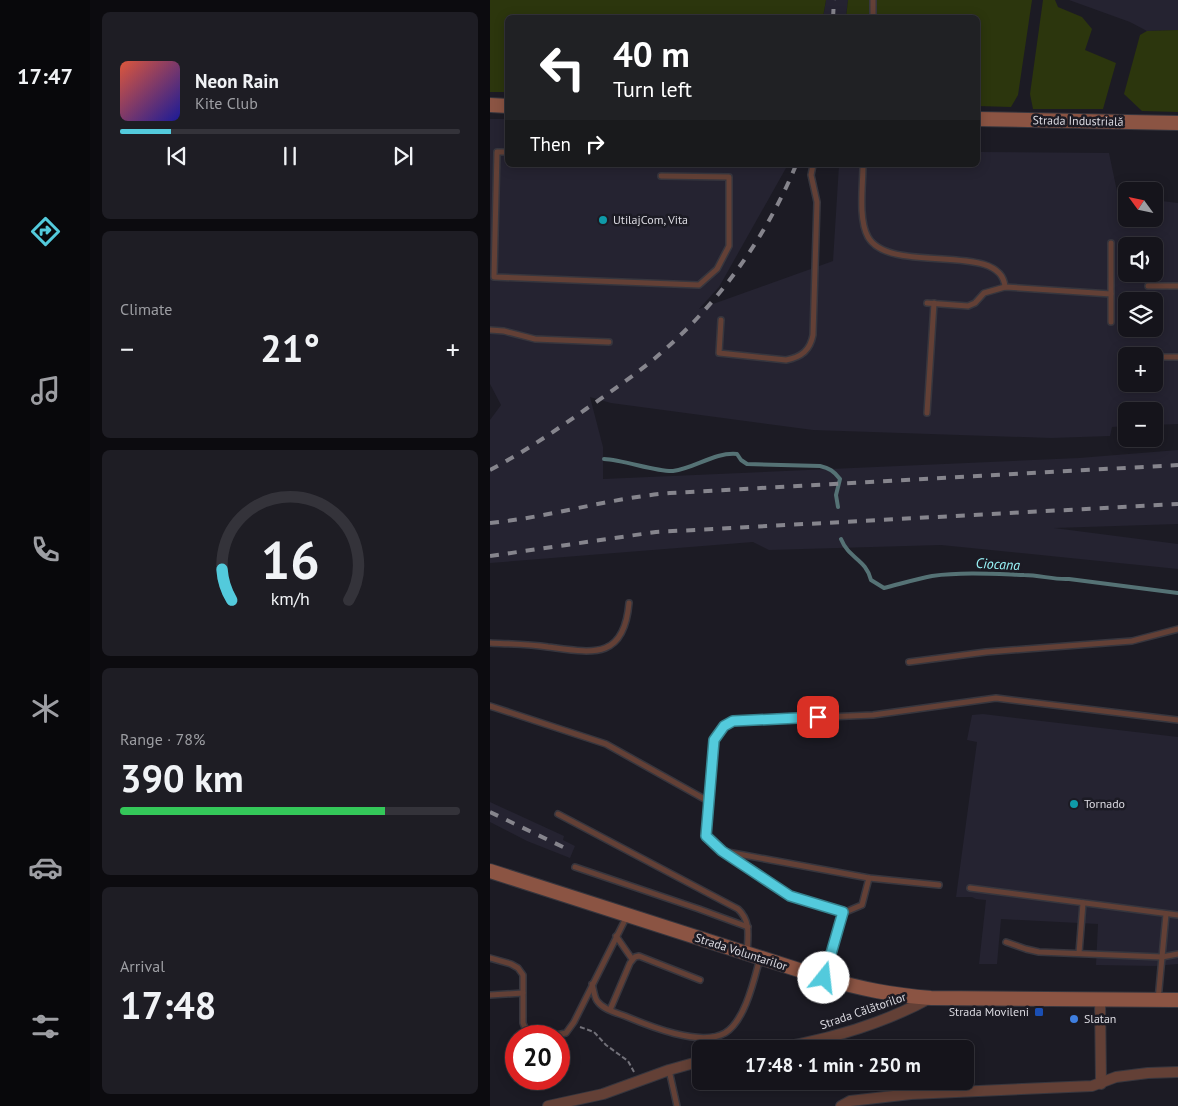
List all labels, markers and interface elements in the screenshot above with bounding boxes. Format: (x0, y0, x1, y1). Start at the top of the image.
text: 40 m (613, 31, 690, 77)
icon: left (530, 35, 595, 100)
text: 17:47 (17, 62, 73, 90)
text: Neon Rain (195, 69, 279, 93)
text: Turn left (613, 75, 692, 103)
text: Kite Club (195, 93, 258, 113)
street label: Strada Industrială (1032, 112, 1124, 129)
icon: right (581, 130, 609, 158)
text: Then (530, 132, 571, 156)
icon: previous (163, 142, 191, 170)
icon: pause (276, 142, 304, 170)
icon: next (389, 142, 417, 170)
north arrow (1118, 182, 1162, 228)
map controls (1118, 182, 1163, 447)
place label: UtilajCom, Vita (613, 212, 688, 227)
icon: directions (28, 214, 63, 249)
marker: UtilajCom, Vita (597, 214, 609, 226)
button: sound (1118, 237, 1163, 282)
button: layers (1118, 292, 1163, 337)
text: Climate (120, 299, 172, 319)
text: 21° (260, 323, 320, 372)
text: − (120, 330, 134, 367)
text: + (446, 330, 460, 367)
button: + (1118, 347, 1163, 392)
icon: music (28, 373, 63, 408)
button: − (1118, 402, 1163, 447)
text: 16 (261, 526, 319, 593)
icon: phone (28, 532, 63, 567)
water label: Ciocana (975, 554, 1021, 574)
text: km/h (270, 587, 310, 610)
icon: climate (28, 691, 63, 726)
pin (797, 696, 839, 738)
icon: arrive (804, 703, 832, 731)
text: Range · 78% (120, 729, 205, 749)
text: 390 km (120, 753, 244, 802)
place label: Tornado (1084, 796, 1125, 811)
marker: Tornado (1068, 798, 1080, 810)
icon: car (28, 850, 63, 885)
street label: Strada Voluntarilor (693, 930, 789, 974)
position arrow (797, 951, 849, 1003)
text: Arrival (120, 956, 165, 976)
text: 17:48 (120, 980, 216, 1029)
street label: Strada Călătorilor (818, 989, 908, 1032)
place label: Strada Movileni (949, 1004, 1029, 1019)
marker: Strada Movileni (1033, 1006, 1045, 1018)
icon: filters (28, 1009, 63, 1044)
place label: Slatan (1084, 1011, 1116, 1026)
marker: Slatan (1068, 1013, 1080, 1025)
speed limit sign: 20 (505, 1025, 570, 1090)
text: 17:48 · 1 min · 250 m (745, 1053, 921, 1077)

